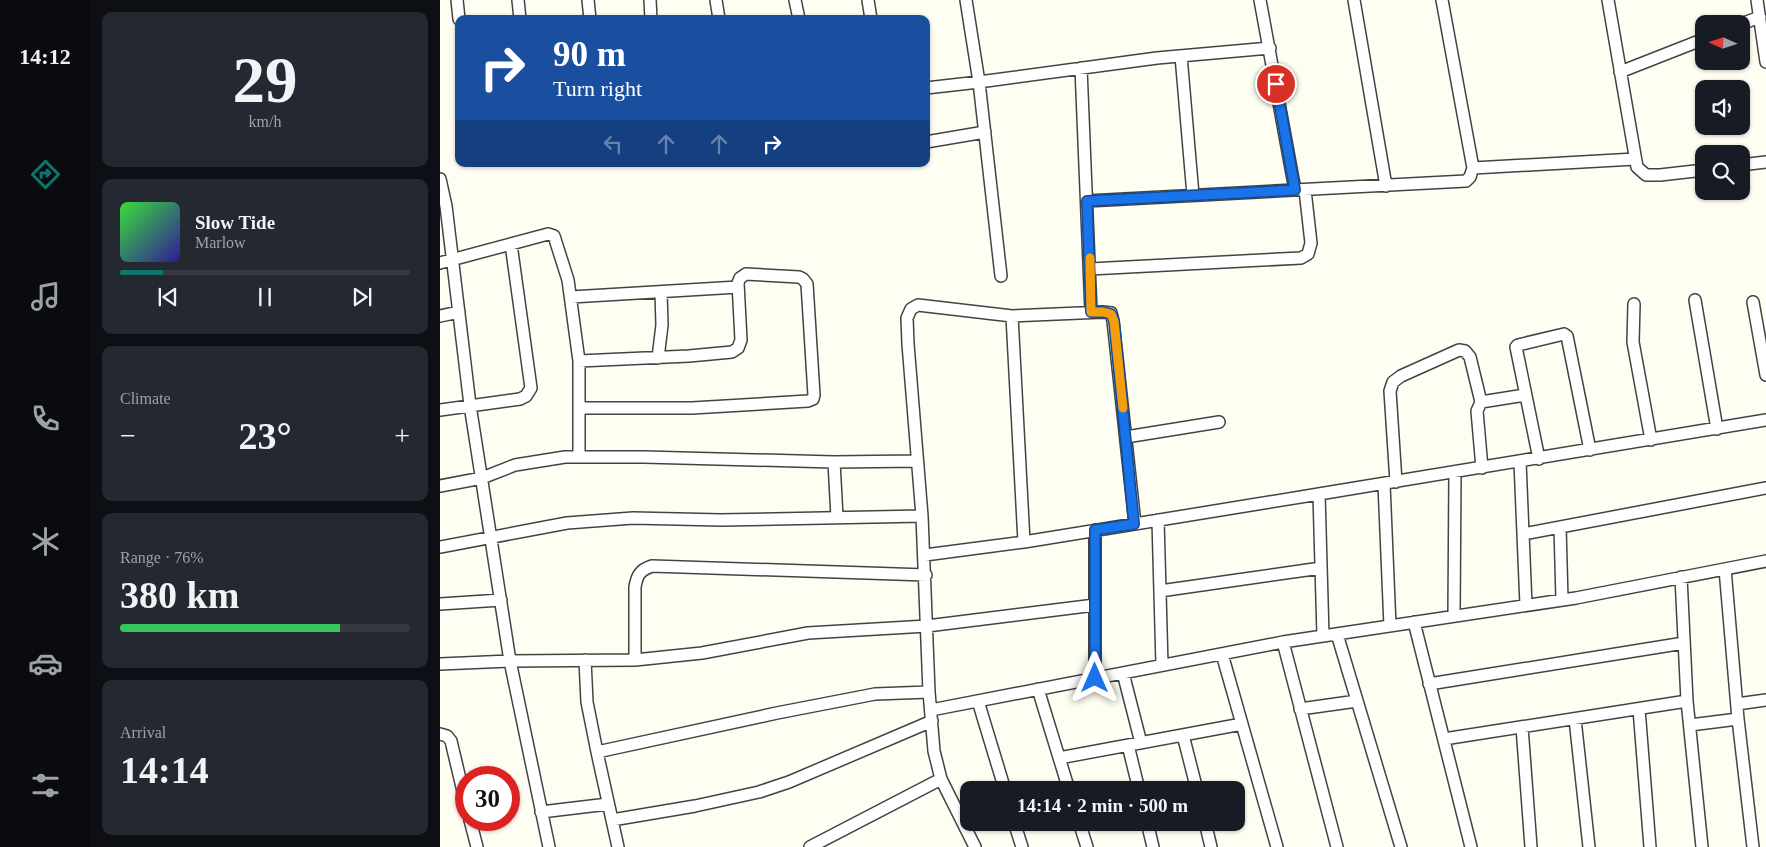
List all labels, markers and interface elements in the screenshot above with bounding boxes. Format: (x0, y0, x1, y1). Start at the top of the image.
north arrow (1695, 15, 1750, 70)
map controls (1695, 15, 1750, 200)
icon: right (470, 35, 535, 100)
text: 90 m (553, 35, 626, 74)
text: 14:12 (19, 44, 71, 69)
text: 29 (233, 44, 298, 116)
pin (1255, 63, 1297, 105)
icon: arrive (1262, 70, 1290, 98)
text: Turn right (553, 76, 642, 101)
button: sound (1695, 80, 1750, 135)
text: km/h (249, 113, 281, 130)
icon: left (599, 130, 627, 158)
icon: ahead (652, 130, 680, 158)
icon: ahead (705, 130, 733, 158)
icon: right (758, 130, 786, 158)
button: search (1695, 145, 1750, 200)
icon: directions (28, 157, 63, 192)
text: Slow Tide (195, 212, 275, 233)
text: Marlow (195, 234, 246, 251)
icon: music (28, 279, 63, 314)
icon: previous (154, 283, 182, 311)
icon: pause (251, 283, 279, 311)
icon: next (348, 283, 376, 311)
text: Climate (120, 390, 171, 407)
icon: phone (28, 401, 63, 436)
text: 23° (238, 415, 292, 457)
text: − (120, 420, 136, 451)
text: + (394, 420, 410, 451)
icon: climate (28, 524, 63, 559)
text: Range · 76% (120, 549, 204, 566)
text: 380 km (120, 574, 239, 616)
icon: car (28, 646, 63, 681)
position arrow (1068, 651, 1120, 703)
text: Arrival (120, 724, 166, 741)
text: 14:14 (120, 749, 209, 791)
speed limit sign: 30 (455, 766, 520, 831)
icon: filters (28, 768, 63, 803)
text: 14:14 · 2 min · 500 m (1017, 795, 1188, 816)

